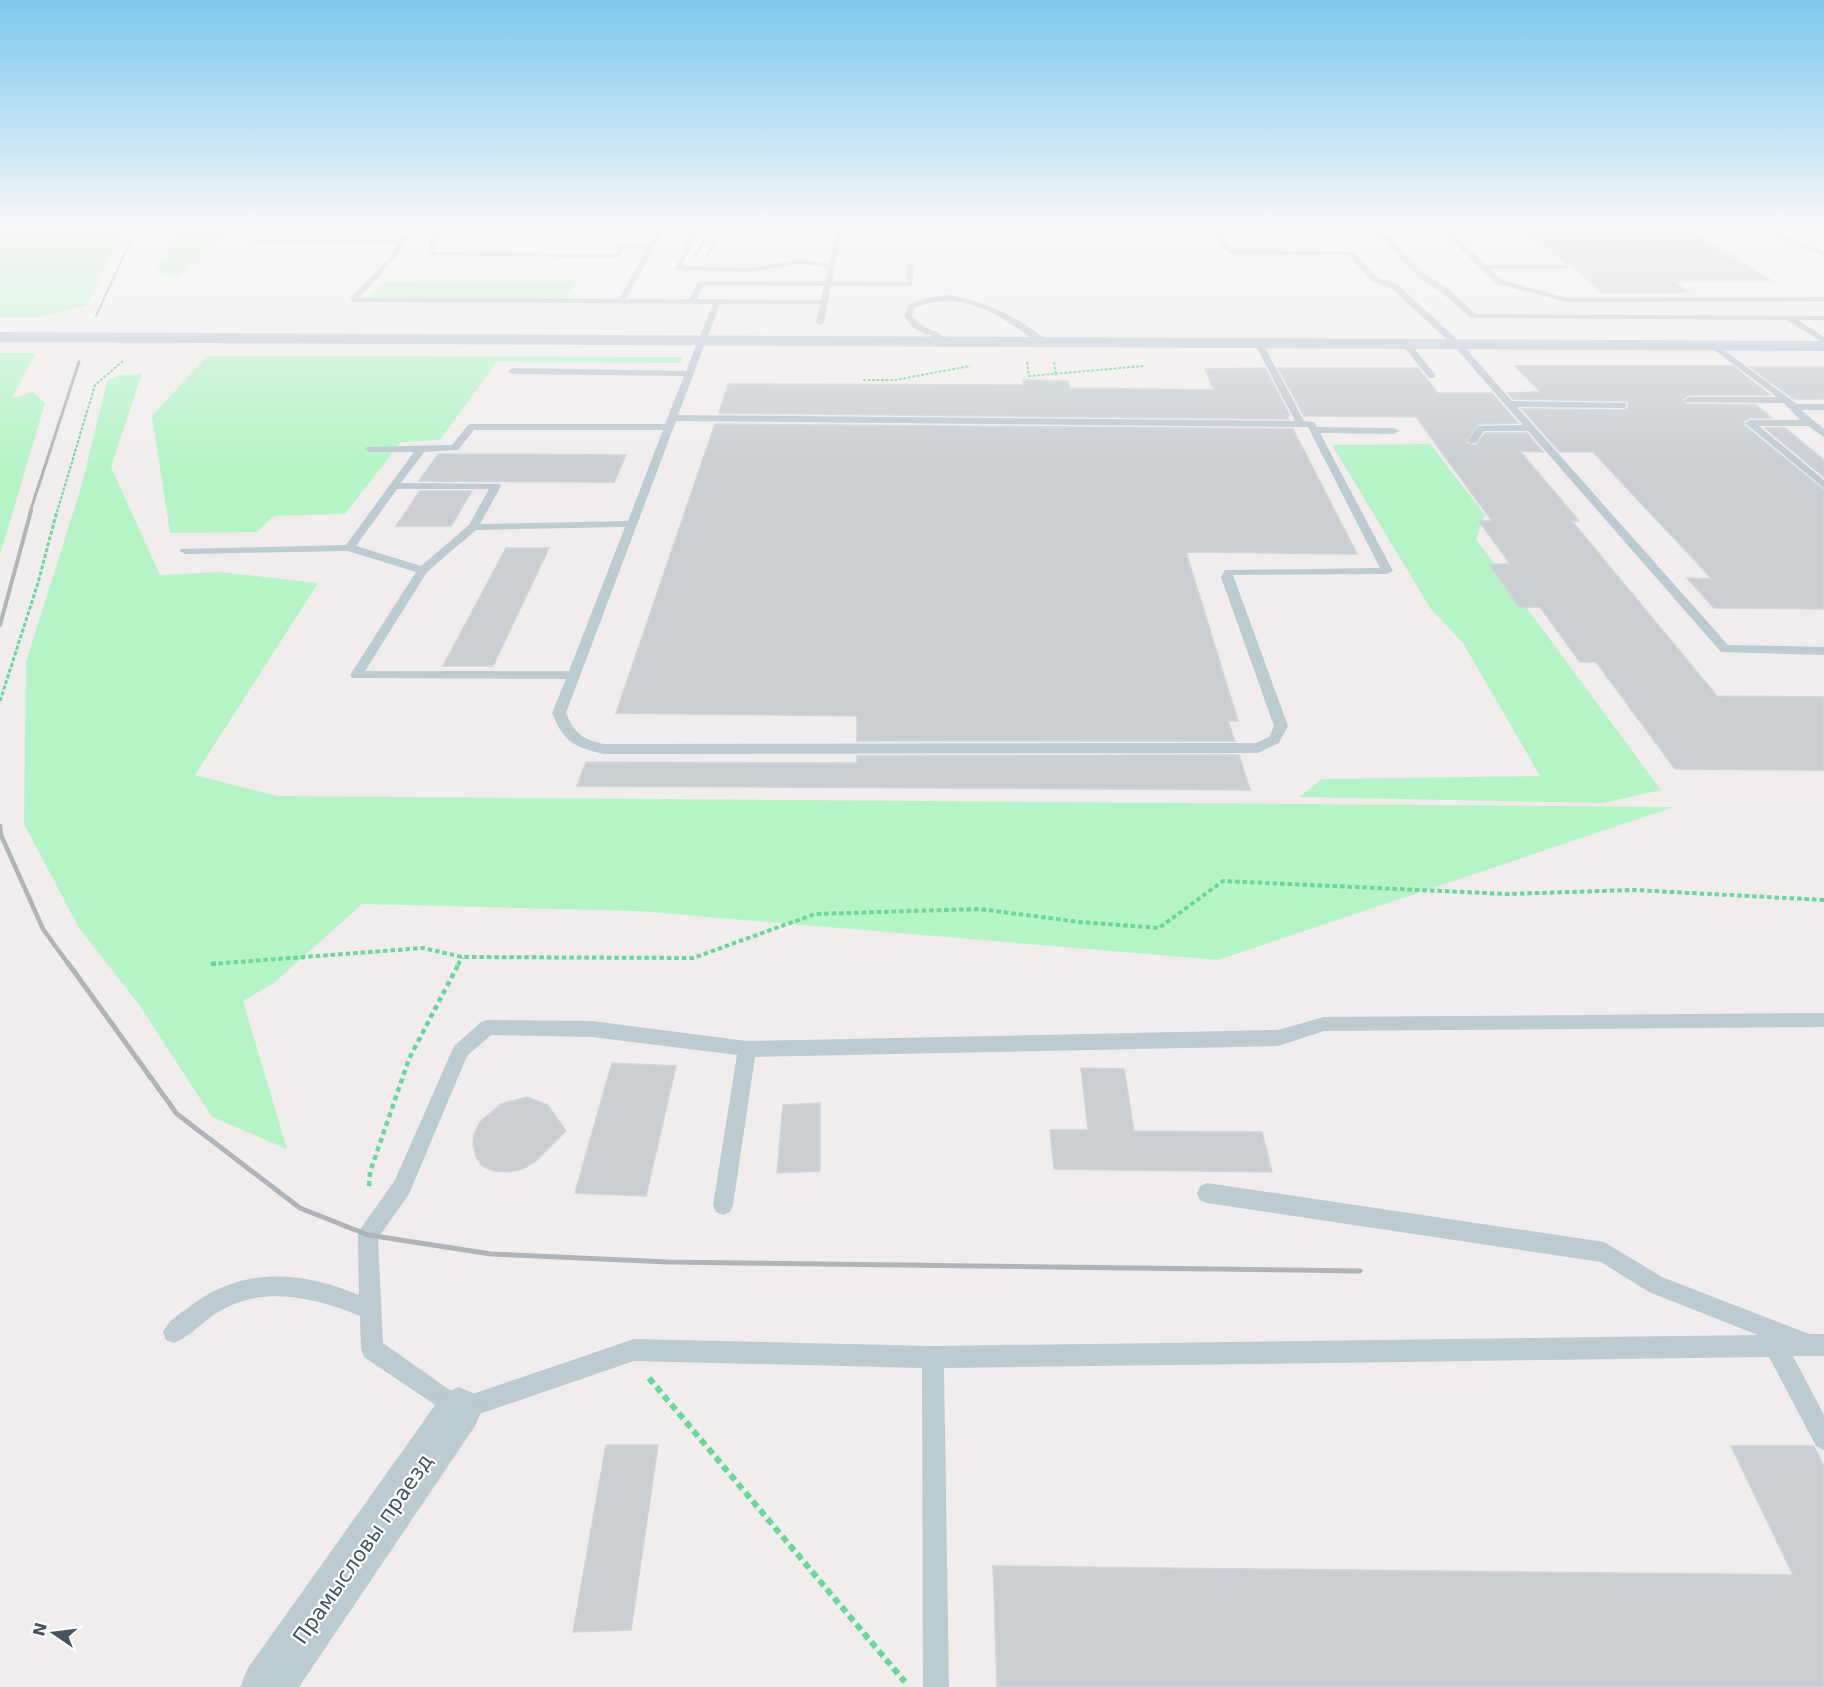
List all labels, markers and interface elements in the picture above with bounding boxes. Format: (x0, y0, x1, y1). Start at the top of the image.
street label: Прамысловы праезд (288, 1449, 438, 1649)
north arrow (24, 1603, 84, 1663)
text: N (29, 1621, 51, 1638)

